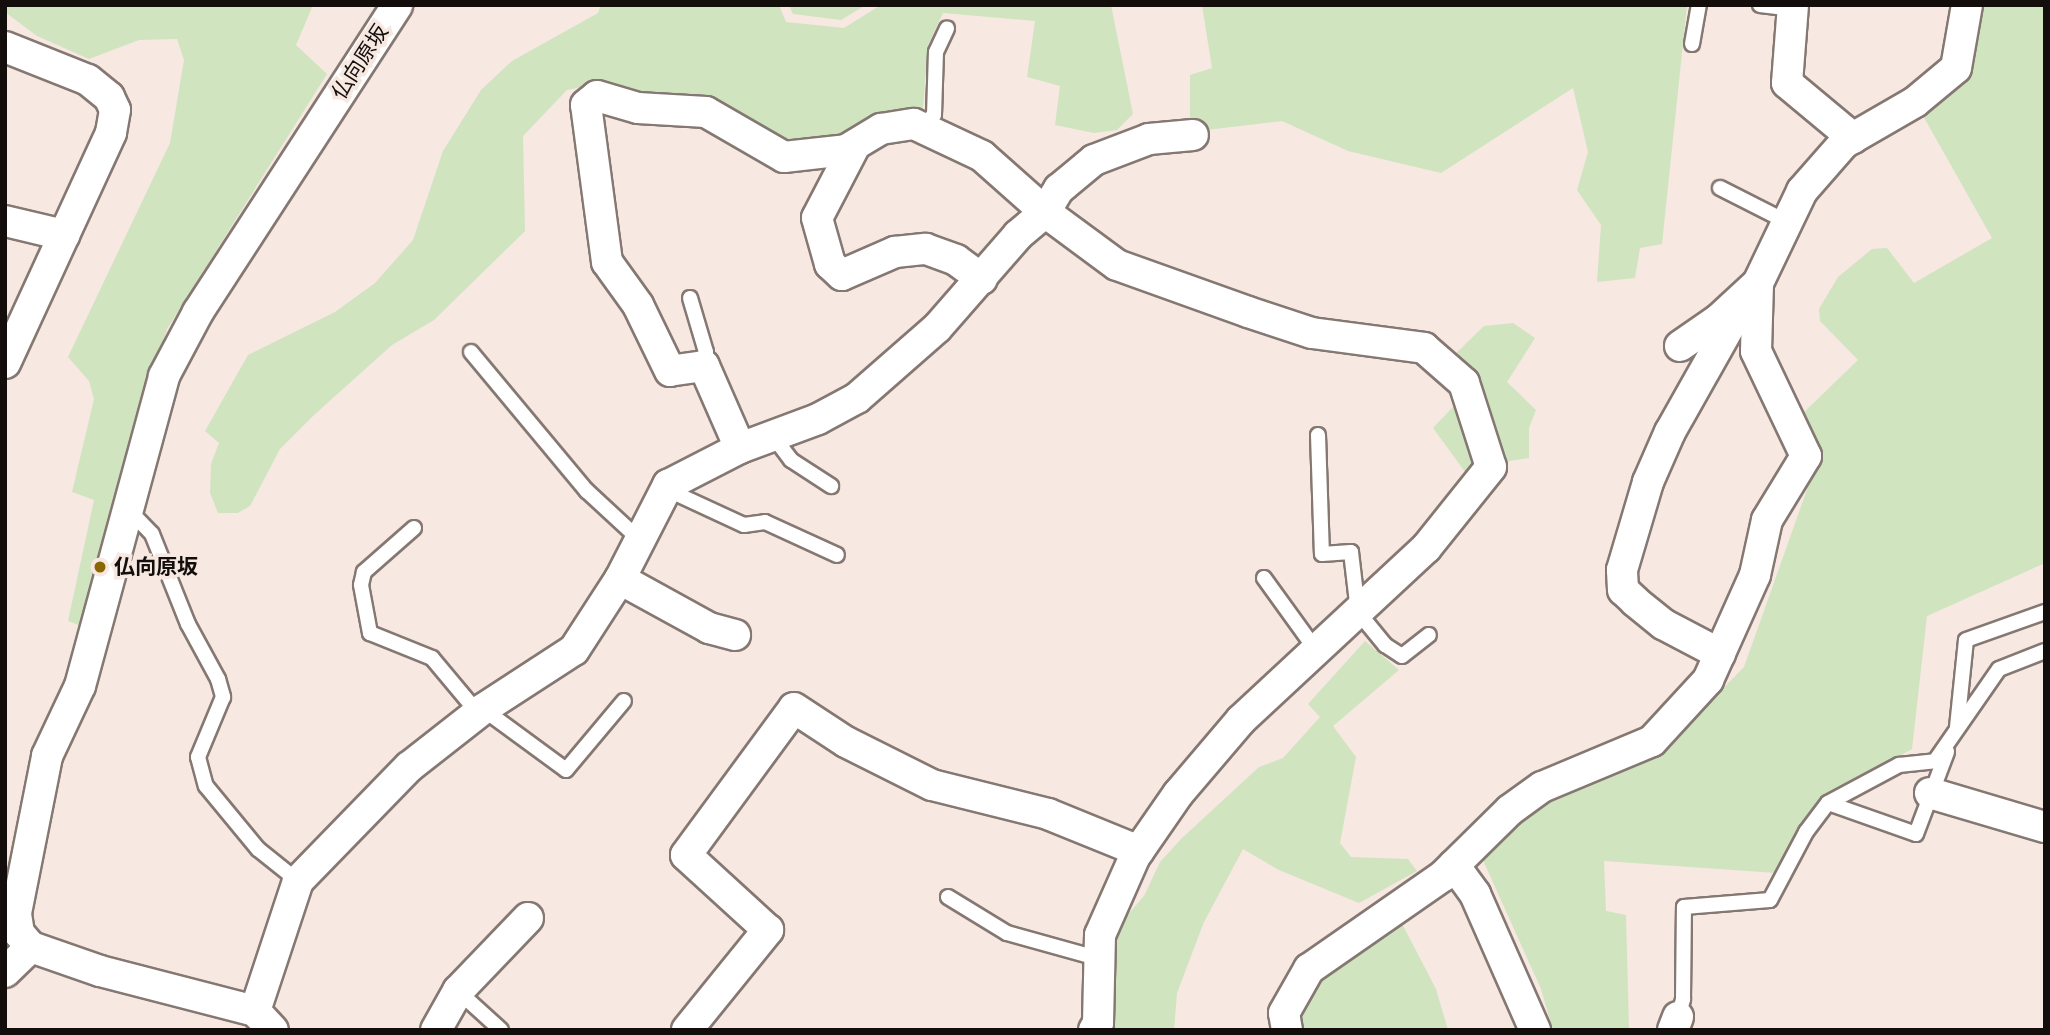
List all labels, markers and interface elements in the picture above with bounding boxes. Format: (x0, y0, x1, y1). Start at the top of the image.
street label: 仏向原坂 (327, 20, 393, 104)
place label: 仏向原坂 (114, 554, 198, 580)
marker: 仏向原坂 (92, 559, 108, 575)

